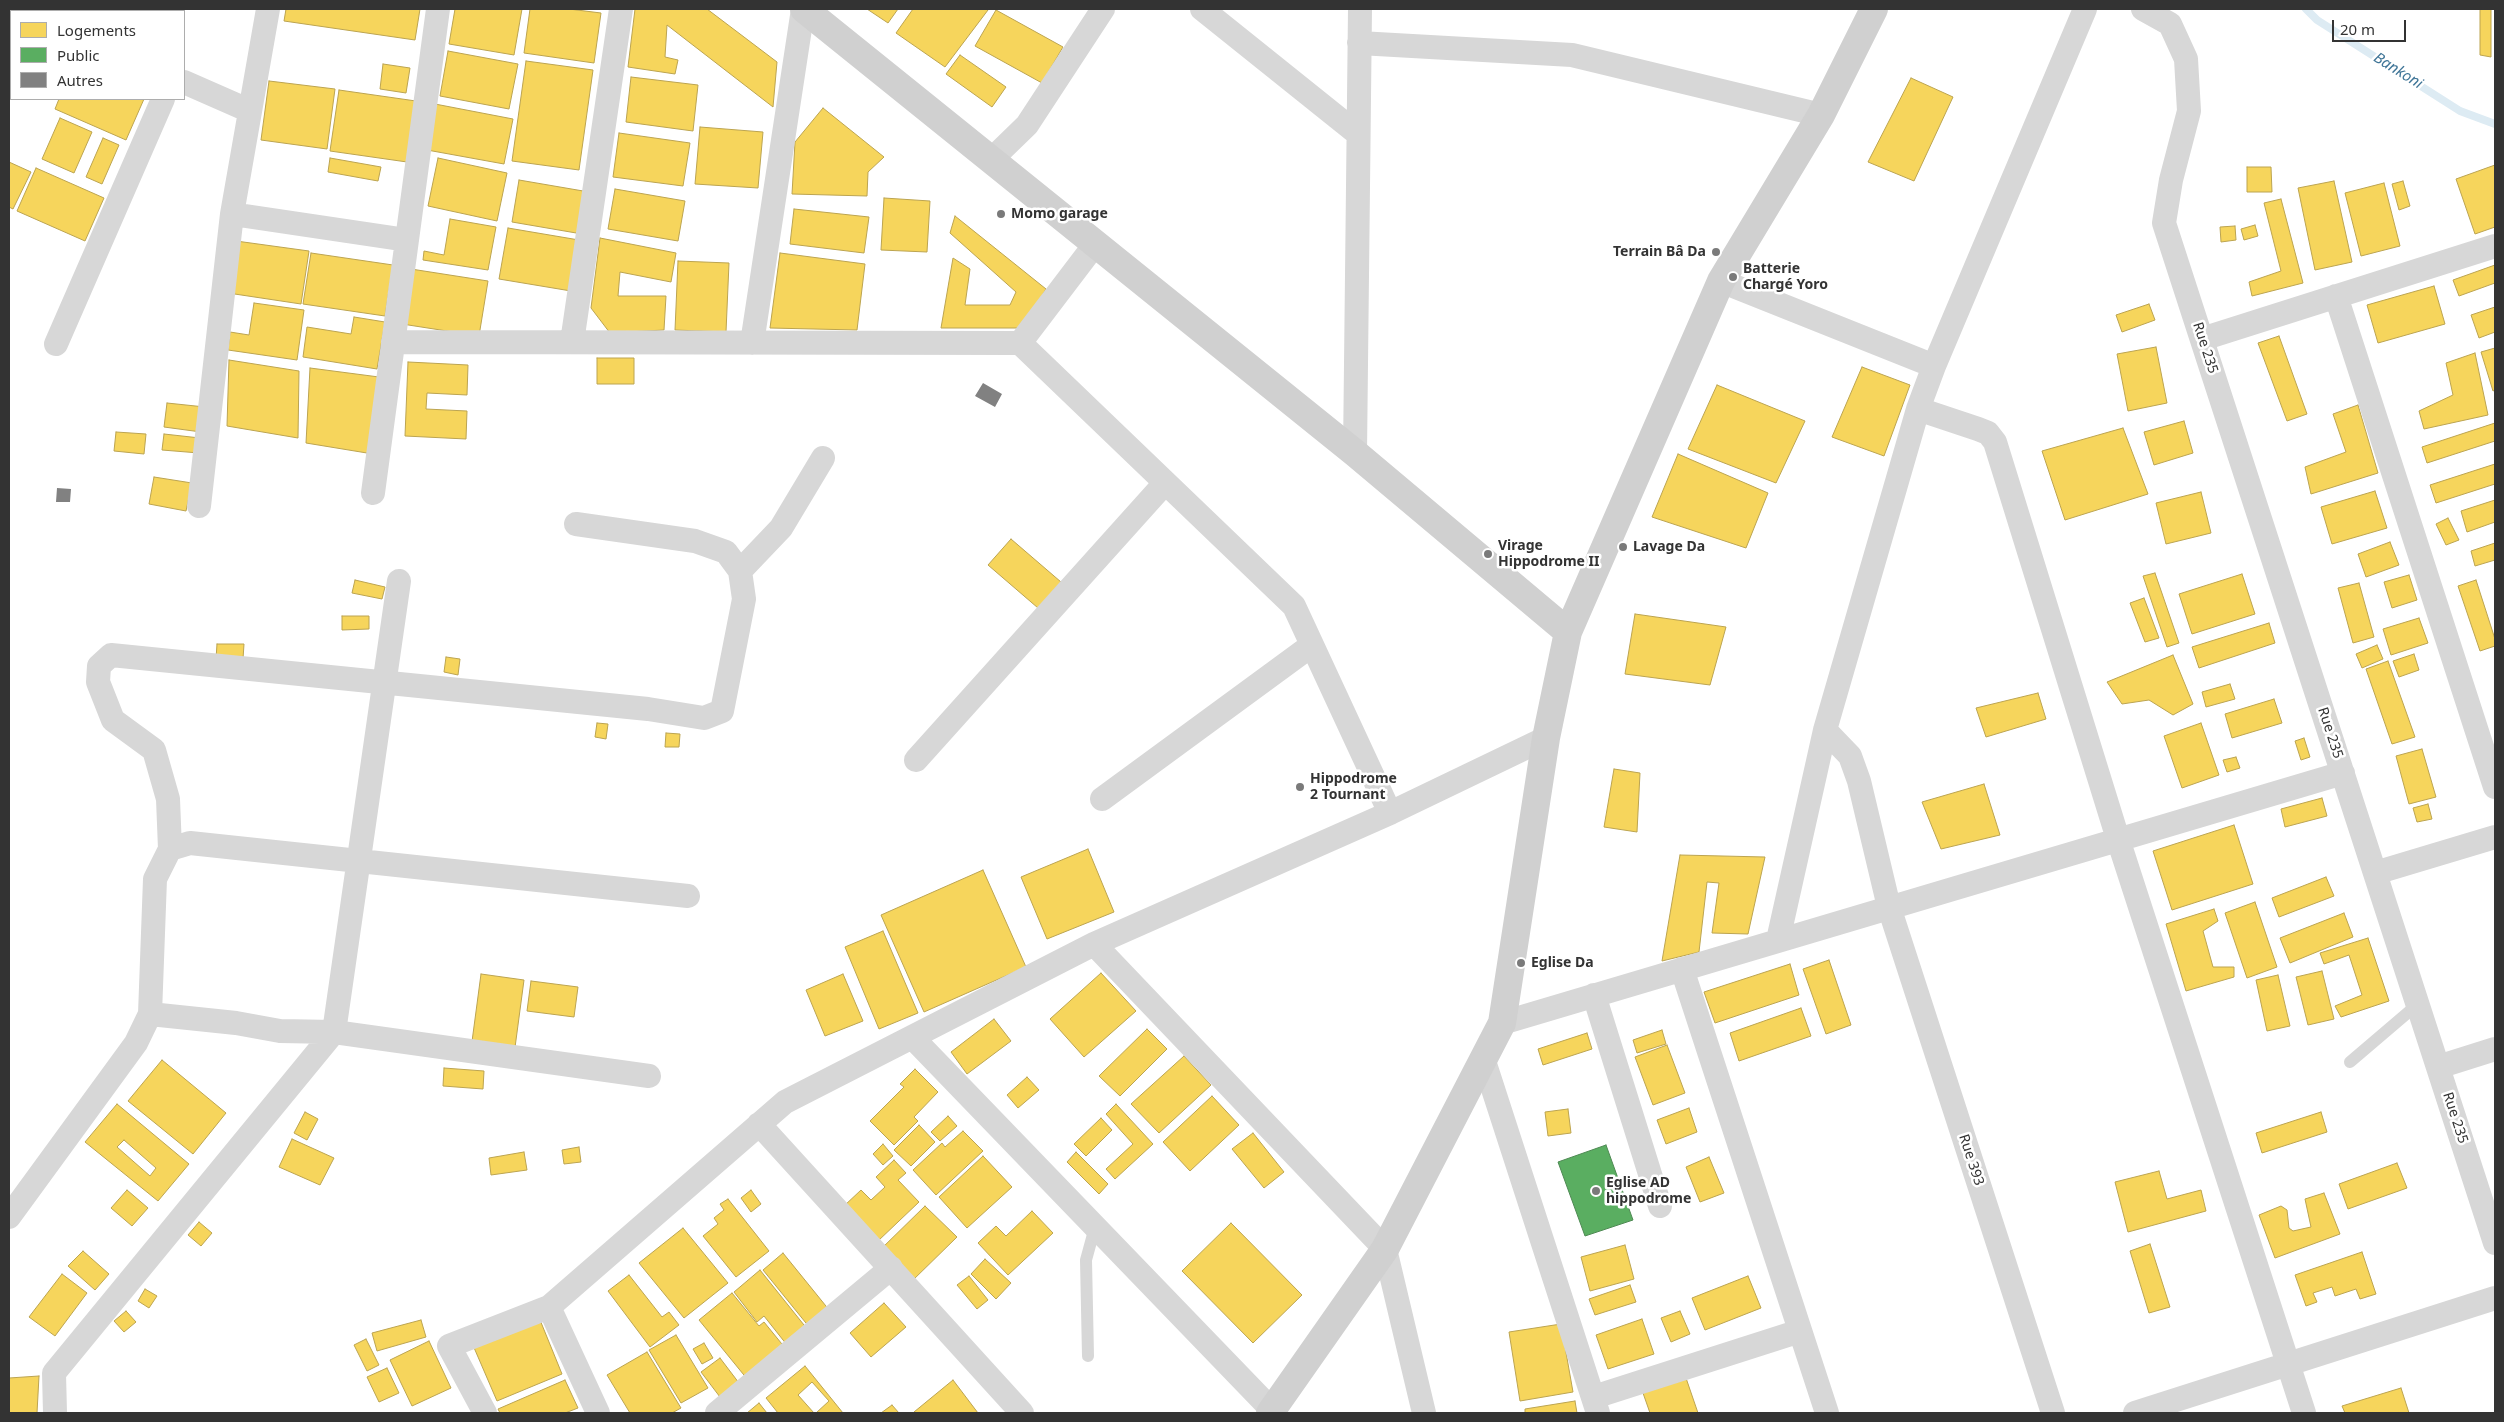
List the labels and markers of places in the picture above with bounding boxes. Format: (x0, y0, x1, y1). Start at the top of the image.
place label: Momo garage (1011, 206, 1108, 222)
marker: Momo garage (995, 208, 1007, 220)
place label: Terrain Bâ Da (1613, 244, 1706, 260)
marker: Terrain Bâ Da (1710, 246, 1722, 258)
place label: Batterie Chargé Yoro (1743, 261, 1828, 294)
marker: Batterie Chargé Yoro (1727, 271, 1739, 283)
place label: Virage Hippodrome II (1498, 538, 1599, 570)
place label: Lavage Da (1633, 539, 1705, 555)
marker: Lavage Da (1617, 541, 1629, 553)
marker: Virage Hippodrome II (1482, 548, 1494, 560)
place label: Hippodrome 2 Tournant (1310, 771, 1397, 804)
marker: Hippodrome 2 Tournant (1294, 781, 1306, 793)
place label: Eglise Da (1531, 955, 1594, 971)
marker: Eglise Da (1515, 957, 1527, 969)
place label: Eglise AD hippodrome (1606, 1175, 1691, 1208)
marker: Eglise AD hippodrome (1590, 1185, 1602, 1197)

